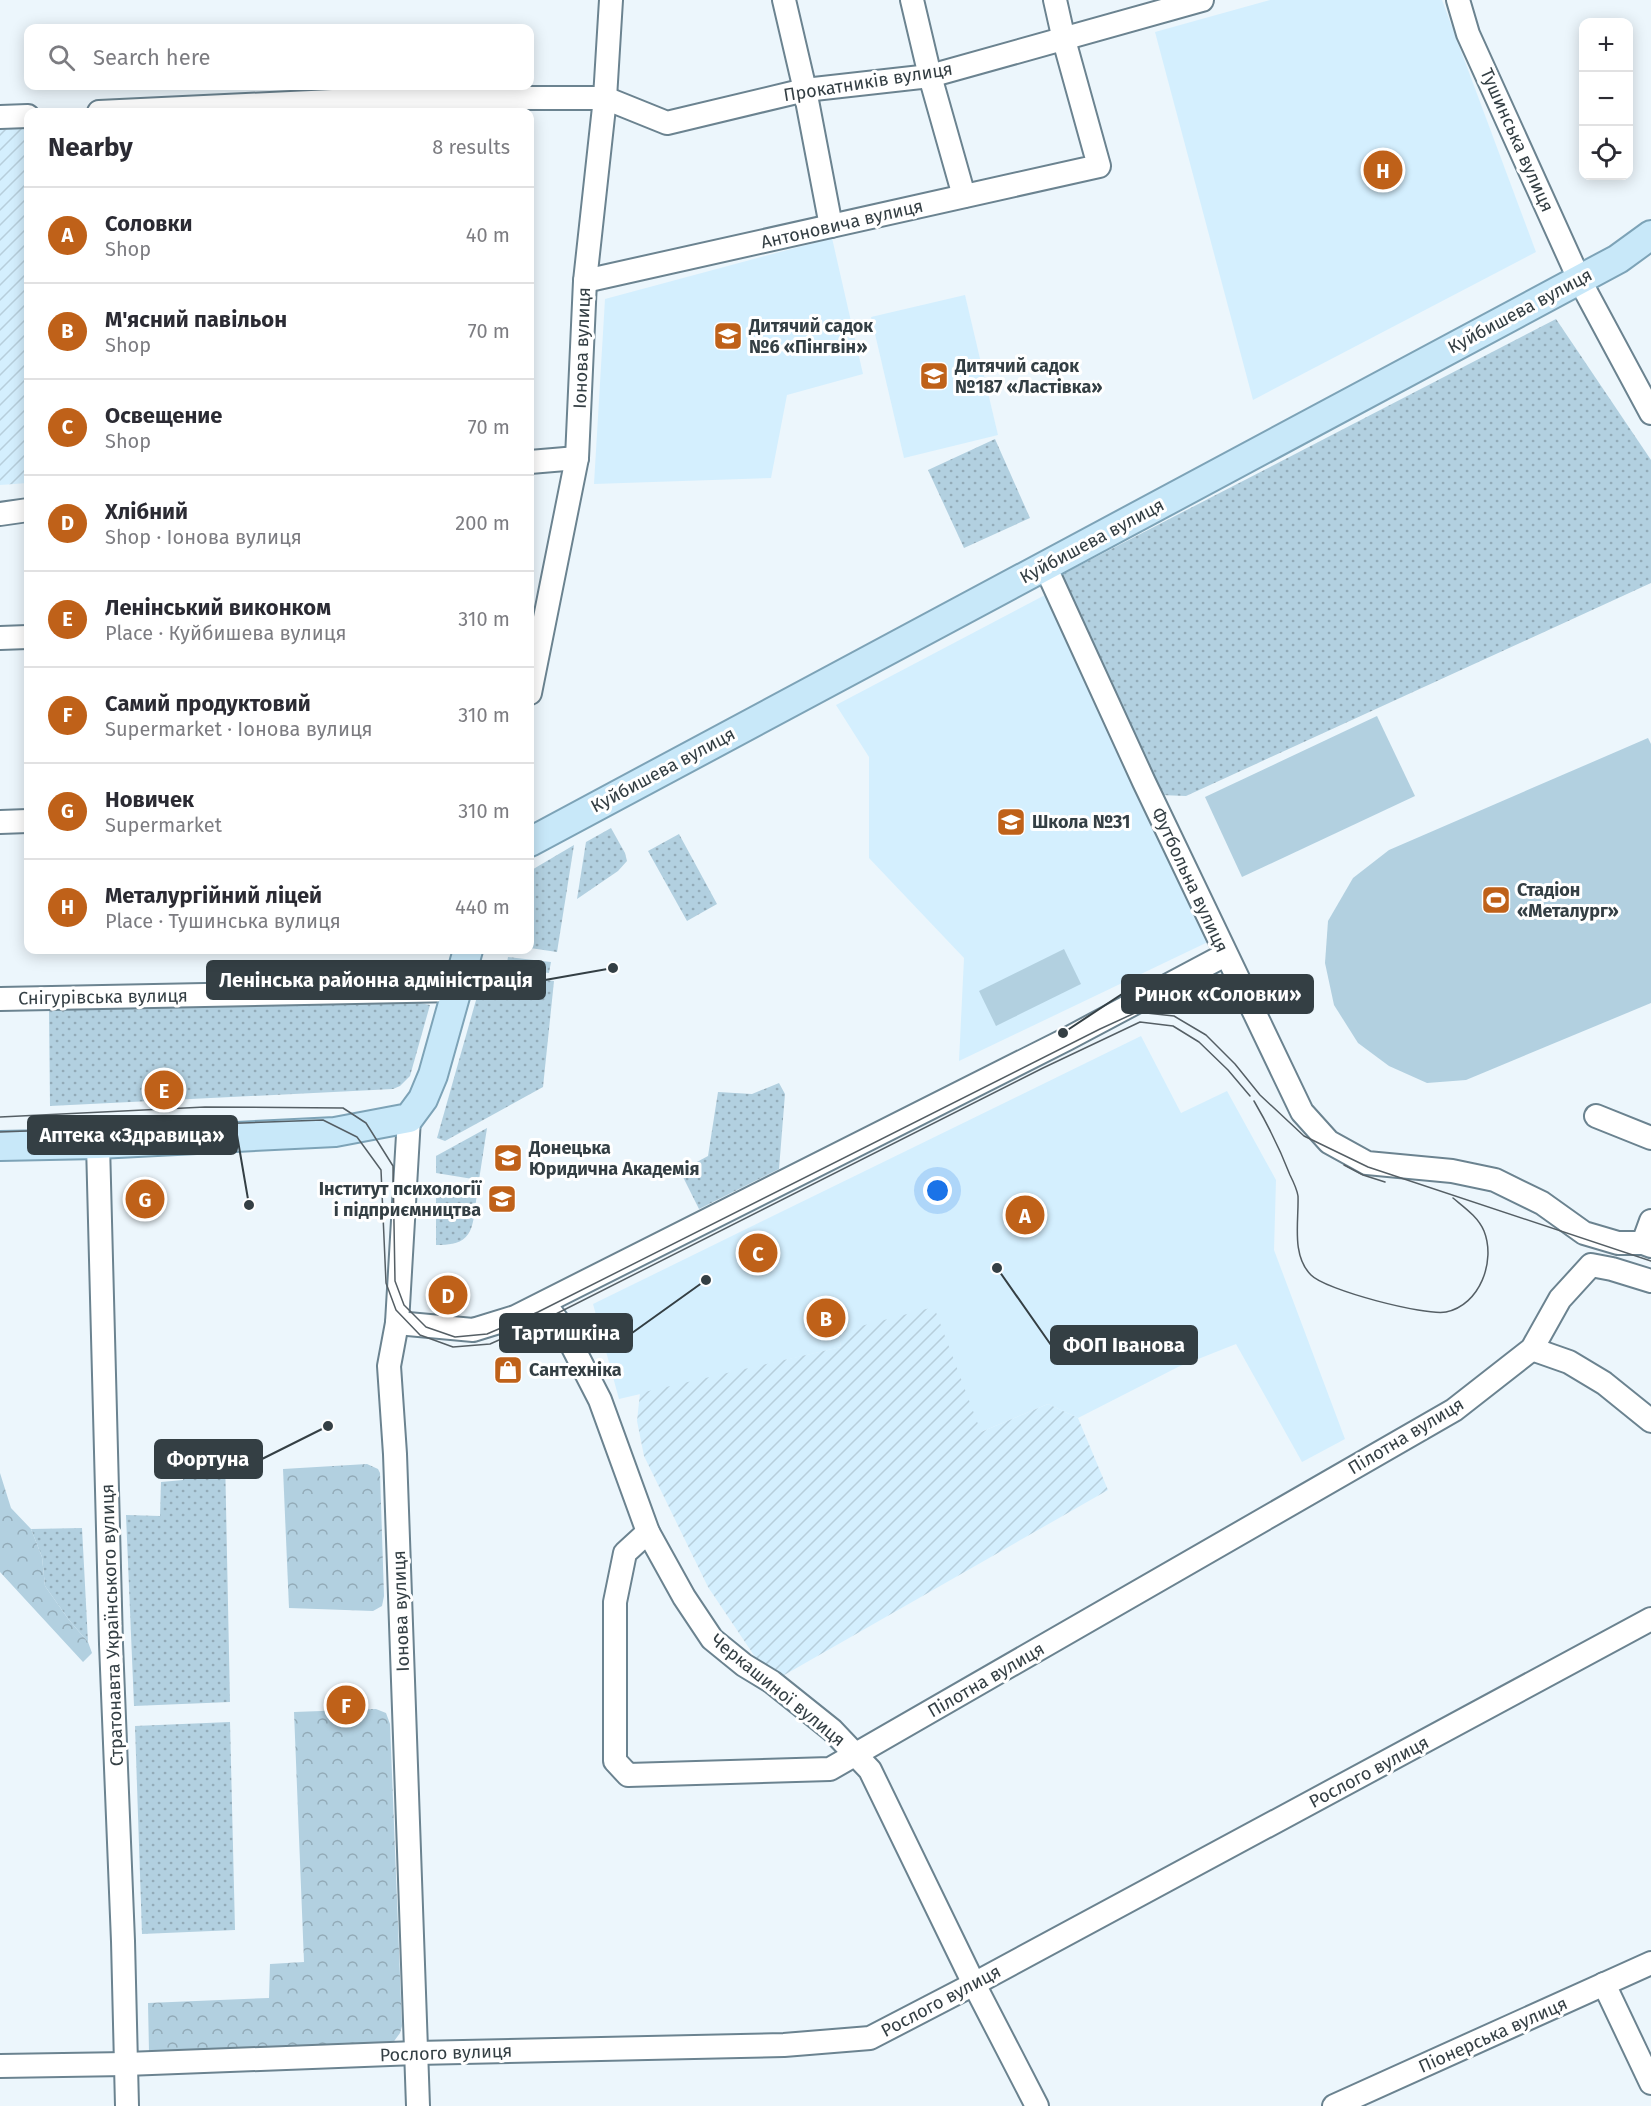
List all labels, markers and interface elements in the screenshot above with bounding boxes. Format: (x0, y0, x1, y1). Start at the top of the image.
map controls (1579, 18, 1633, 180)
button: + (1579, 18, 1633, 72)
search box (24, 24, 534, 90)
icon: search (45, 41, 78, 74)
text: Search here (93, 44, 211, 71)
street label: Прокатників вулиця (782, 58, 954, 106)
street label: Тушинська вулиця (1475, 65, 1559, 215)
button: − (1579, 72, 1633, 126)
button: locate (1579, 126, 1633, 180)
text: Nearby (48, 132, 133, 163)
text: 8 results (432, 135, 510, 159)
pin: H (1364, 148, 1402, 192)
street label: Антоновича вулиця (759, 195, 925, 253)
text: Соловки (105, 210, 193, 237)
text: A (62, 223, 73, 247)
text: 40 m (466, 223, 510, 247)
text: Shop (105, 237, 151, 261)
street label: Куйбишева вулиця (1444, 264, 1596, 358)
street label: Іонова вулиця (569, 287, 595, 409)
text: М'ясний павільон (105, 306, 287, 333)
place label: Дитячий садок №6 «Пінгвін» (748, 315, 873, 358)
text: B (61, 319, 74, 343)
text: 70 m (468, 319, 510, 343)
school or university icon: Дитячий садок №6 «Пінгвін» (712, 320, 744, 352)
text: Shop (105, 333, 151, 357)
place label: Дитячий садок №187 «Ластівка» (954, 355, 1103, 398)
school or university icon: Дитячий садок №187 «Ластівка» (918, 360, 950, 392)
text: Освещение (105, 402, 223, 429)
text: C (62, 415, 73, 439)
text: 70 m (468, 415, 510, 439)
text: Shop (105, 429, 151, 453)
street label: Куйбишева вулиця (1016, 494, 1168, 588)
text: Хлібний (105, 498, 188, 525)
text: D (61, 511, 74, 535)
text: 200 m (455, 511, 510, 535)
text: Shop · Іонова вулиця (105, 525, 302, 549)
text: Ленінський виконком (105, 594, 331, 621)
text: E (62, 607, 73, 631)
text: 310 m (458, 607, 510, 631)
text: Place · Куйбишева вулиця (105, 621, 346, 645)
text: Самий продуктовий (105, 690, 311, 717)
text: F (63, 703, 72, 727)
text: 310 m (458, 703, 510, 727)
text: Supermarket · Іонова вулиця (105, 717, 373, 741)
street label: Куйбишева вулиця (587, 723, 739, 817)
text: Новичек (105, 786, 194, 813)
text: G (61, 799, 74, 823)
text: 310 m (458, 799, 510, 823)
street label: Футбольна вулиця (1147, 804, 1233, 956)
school or university icon: Школа №31 (995, 806, 1027, 838)
place label: Школа №31 (1032, 811, 1130, 833)
text: Supermarket (105, 813, 222, 837)
place label: Стадіон «Металург» (1517, 879, 1619, 922)
text: Металургійний ліцей (105, 882, 322, 909)
sports icon: Стадіон «Металург» (1480, 884, 1512, 916)
text: H (61, 895, 74, 919)
text: 440 m (455, 895, 510, 919)
text: Place · Тушинська вулиця (105, 909, 341, 933)
callout: Ленiнська районна адміністрація (207, 961, 545, 999)
text: Ленiнська районна адміністрація (219, 968, 533, 992)
callout: Ринок «Соловки» (1122, 975, 1313, 1013)
text: Ринок «Соловки» (1134, 982, 1302, 1006)
street label: Снігурівська вулиця (18, 985, 188, 1009)
pin: E (144, 1068, 184, 1112)
callout: Аптека «Здравица» (28, 1116, 237, 1154)
text: Аптека «Здравица» (39, 1123, 224, 1147)
place label: Донецька Юридична Академія (528, 1137, 700, 1180)
school or university icon: Донецька Юридична Академія (492, 1142, 524, 1174)
pin: G (126, 1176, 164, 1222)
your location (923, 1176, 952, 1205)
place label: Інститут психології і підприємництва (319, 1178, 483, 1221)
school or university icon: Інститут психології і підприємництва (486, 1183, 518, 1215)
pin: A (1006, 1192, 1044, 1238)
pin: C (738, 1230, 777, 1276)
pin: D (428, 1272, 468, 1318)
pin: B (806, 1296, 846, 1340)
callout: Тартишкіна (500, 1314, 632, 1352)
text: Тартишкіна (512, 1321, 620, 1345)
callout: ФОП Іванова (1051, 1326, 1197, 1364)
text: ФОП Іванова (1063, 1333, 1185, 1357)
shop icon: Сантехніка (492, 1354, 524, 1386)
place label: Сантехніка (529, 1359, 622, 1381)
street label: Пілотна вулиця (1344, 1393, 1468, 1479)
callout: Фортуна (155, 1440, 262, 1478)
text: Фортуна (167, 1447, 249, 1471)
street label: Стратонавта Українського вулиця (96, 1483, 128, 1767)
street label: Іонова вулиця (388, 1550, 414, 1672)
street label: Черкашиної вулиця (706, 1629, 850, 1751)
street label: Пілотна вулиця (924, 1638, 1048, 1722)
pin: F (326, 1682, 366, 1728)
street label: Рослого вулиця (1305, 1731, 1433, 1813)
street label: Рослого вулиця (877, 1960, 1005, 2042)
street label: Піонерська вулиця (1415, 1992, 1571, 2078)
street label: Рослого вулиця (379, 2040, 513, 2066)

